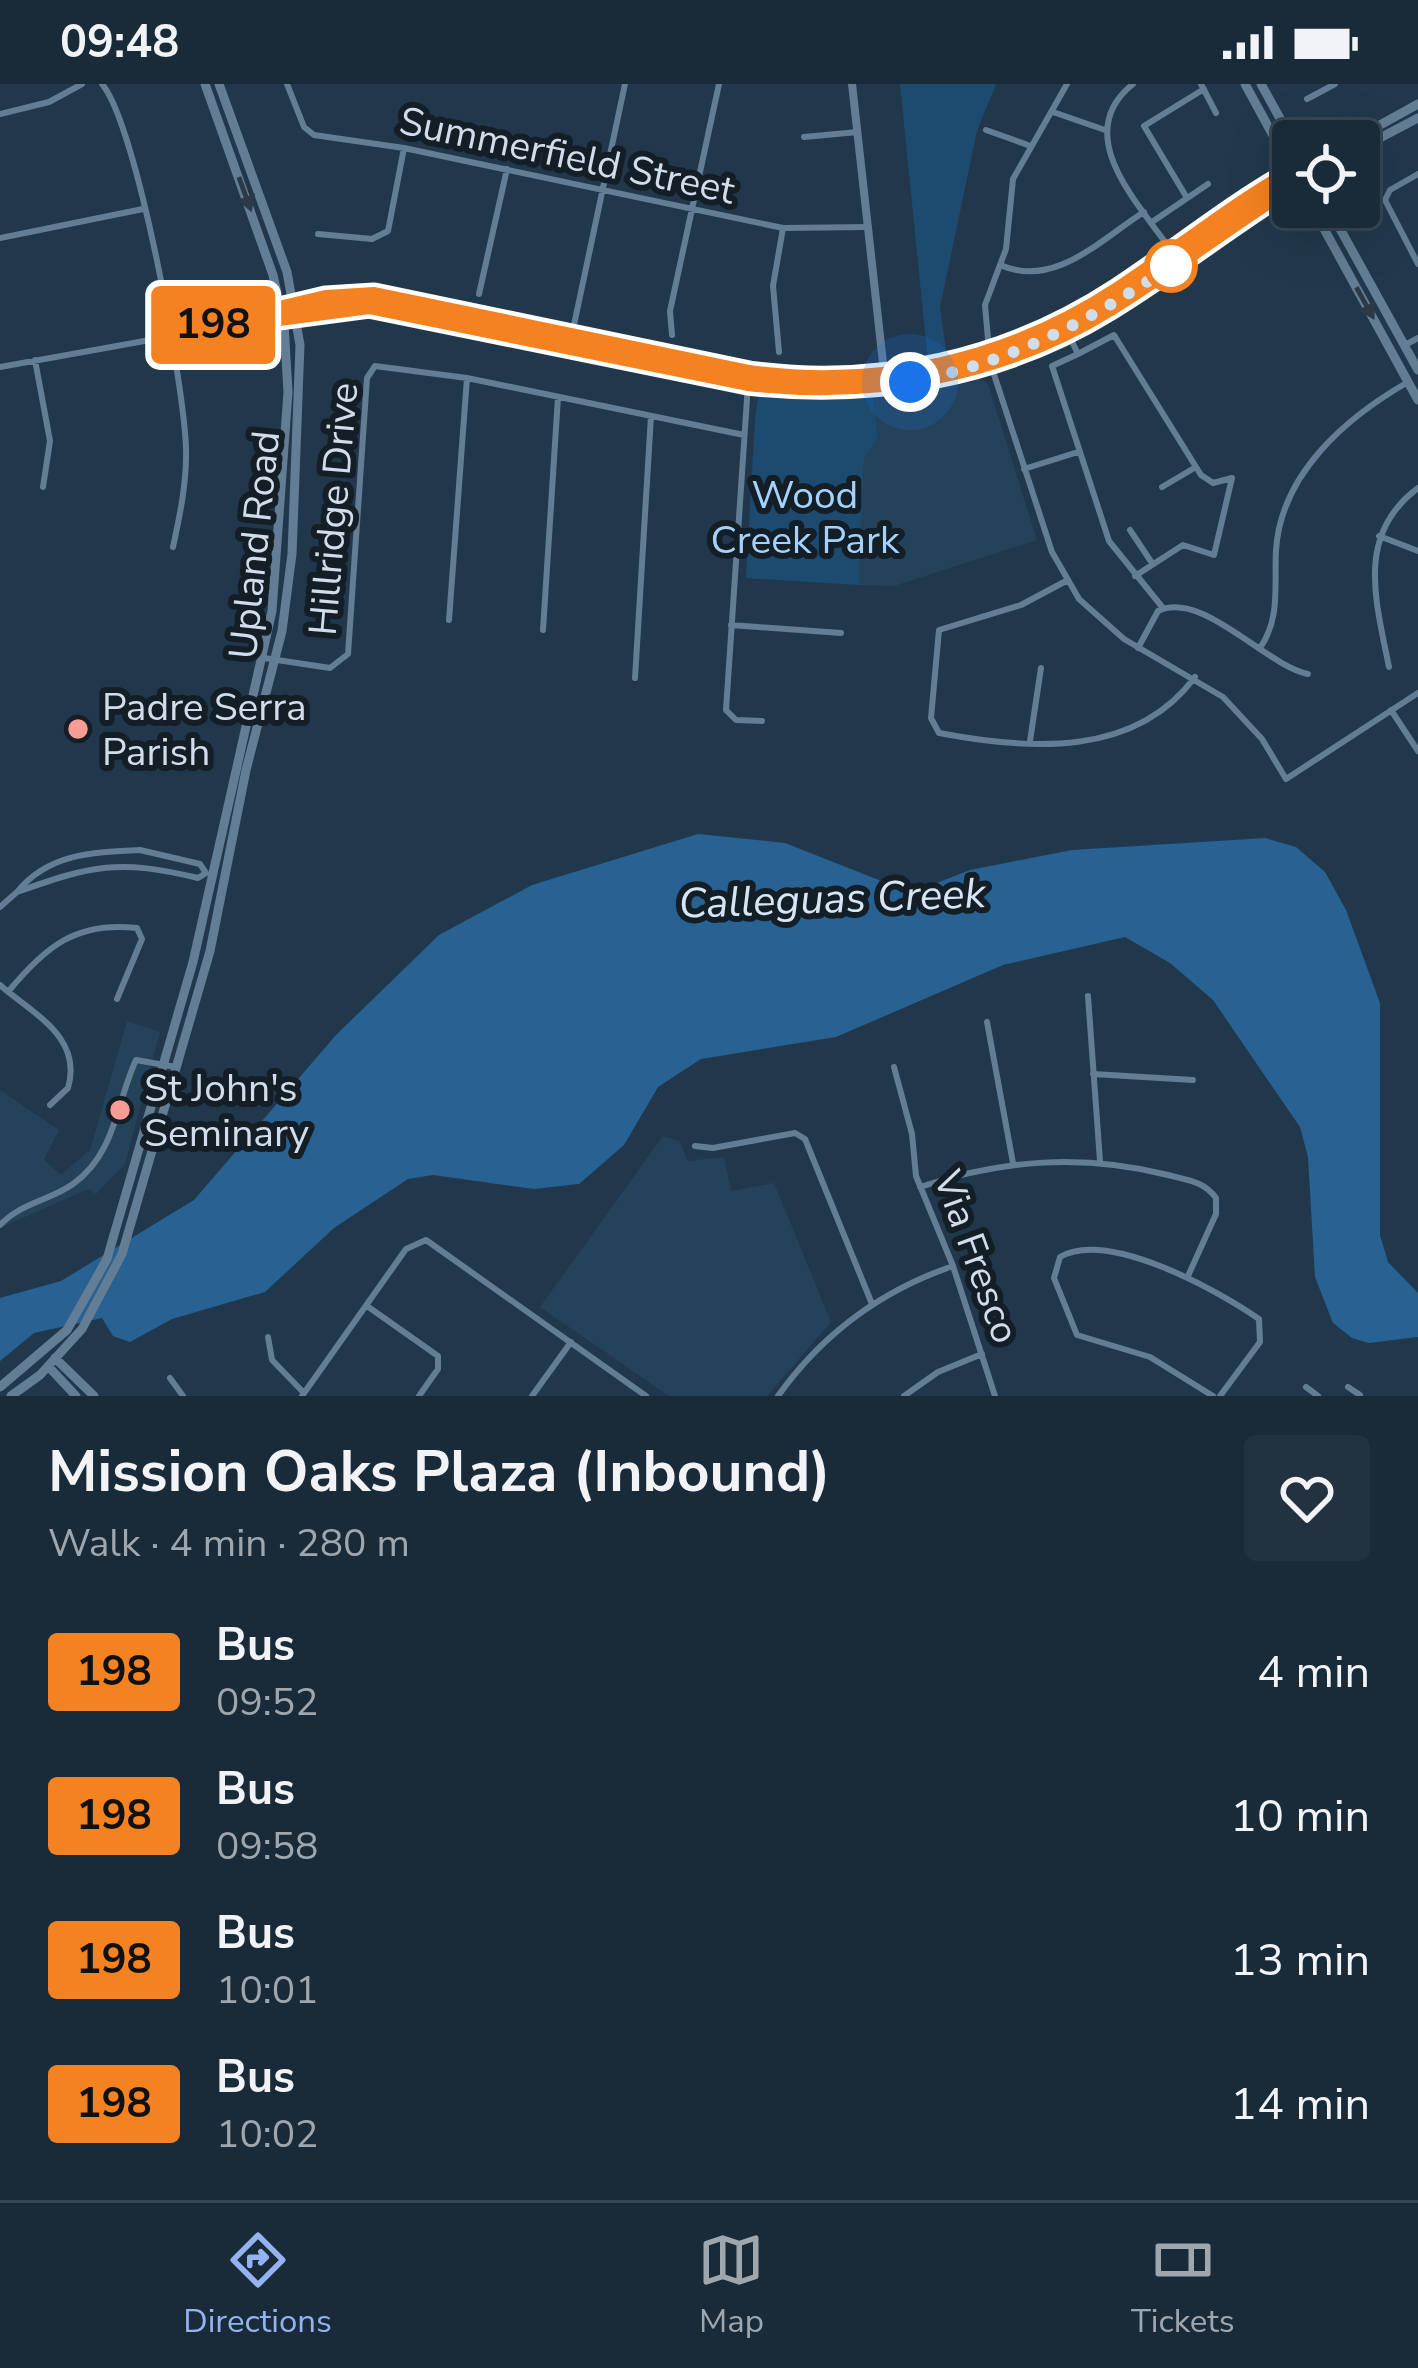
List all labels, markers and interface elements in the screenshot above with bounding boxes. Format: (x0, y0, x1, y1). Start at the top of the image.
text: 09:48 (60, 12, 179, 73)
street label: Summerfield Street (395, 95, 740, 217)
map controls (1272, 120, 1380, 228)
button: locate (1272, 120, 1380, 228)
one-way arrow (236, 176, 255, 212)
unlabelled marker (1146, 241, 1196, 291)
line badge: 198 (144, 286, 282, 364)
one-way arrow (1354, 286, 1375, 321)
text: 198 (175, 296, 251, 353)
your location (880, 352, 940, 412)
street label: Hillridge Drive (297, 380, 371, 638)
street label: Upland Road (217, 428, 293, 662)
park label: Wood Creek Park (711, 469, 900, 567)
place label: Padre Serra Parish (102, 681, 307, 779)
marker: Padre Serra Parish (65, 716, 91, 742)
water label: Calleguas Creek (678, 865, 987, 933)
place label: St John's Seminary (144, 1062, 309, 1160)
marker: St John's Seminary (107, 1097, 133, 1123)
street label: Via Fresco (920, 1162, 1032, 1351)
text: Mission Oaks Plaza (Inbound) (48, 1433, 831, 1511)
button: heart (1244, 1435, 1370, 1561)
text: Walk · 4 min · 280 m (48, 1517, 410, 1570)
text: Bus (216, 1615, 295, 1676)
text: 4 min (1257, 1642, 1370, 1703)
text: 198 (76, 1643, 152, 1700)
text: 09:52 (216, 1676, 319, 1729)
text: Bus (216, 1759, 295, 1820)
text: 10 min (1230, 1786, 1370, 1847)
text: 198 (76, 1787, 152, 1844)
text: 09:58 (216, 1820, 319, 1873)
text: Bus (216, 1903, 295, 1964)
text: 13 min (1230, 1930, 1370, 1991)
text: 198 (76, 1931, 152, 1988)
text: 10:01 (216, 1964, 319, 2017)
text: Bus (216, 2047, 295, 2108)
text: 14 min (1230, 2074, 1370, 2135)
text: 198 (76, 2075, 152, 2132)
text: 10:02 (216, 2108, 319, 2161)
tab: Directions (183, 2227, 332, 2344)
tab: Map (698, 2227, 764, 2344)
tab: Tickets (1131, 2227, 1235, 2344)

